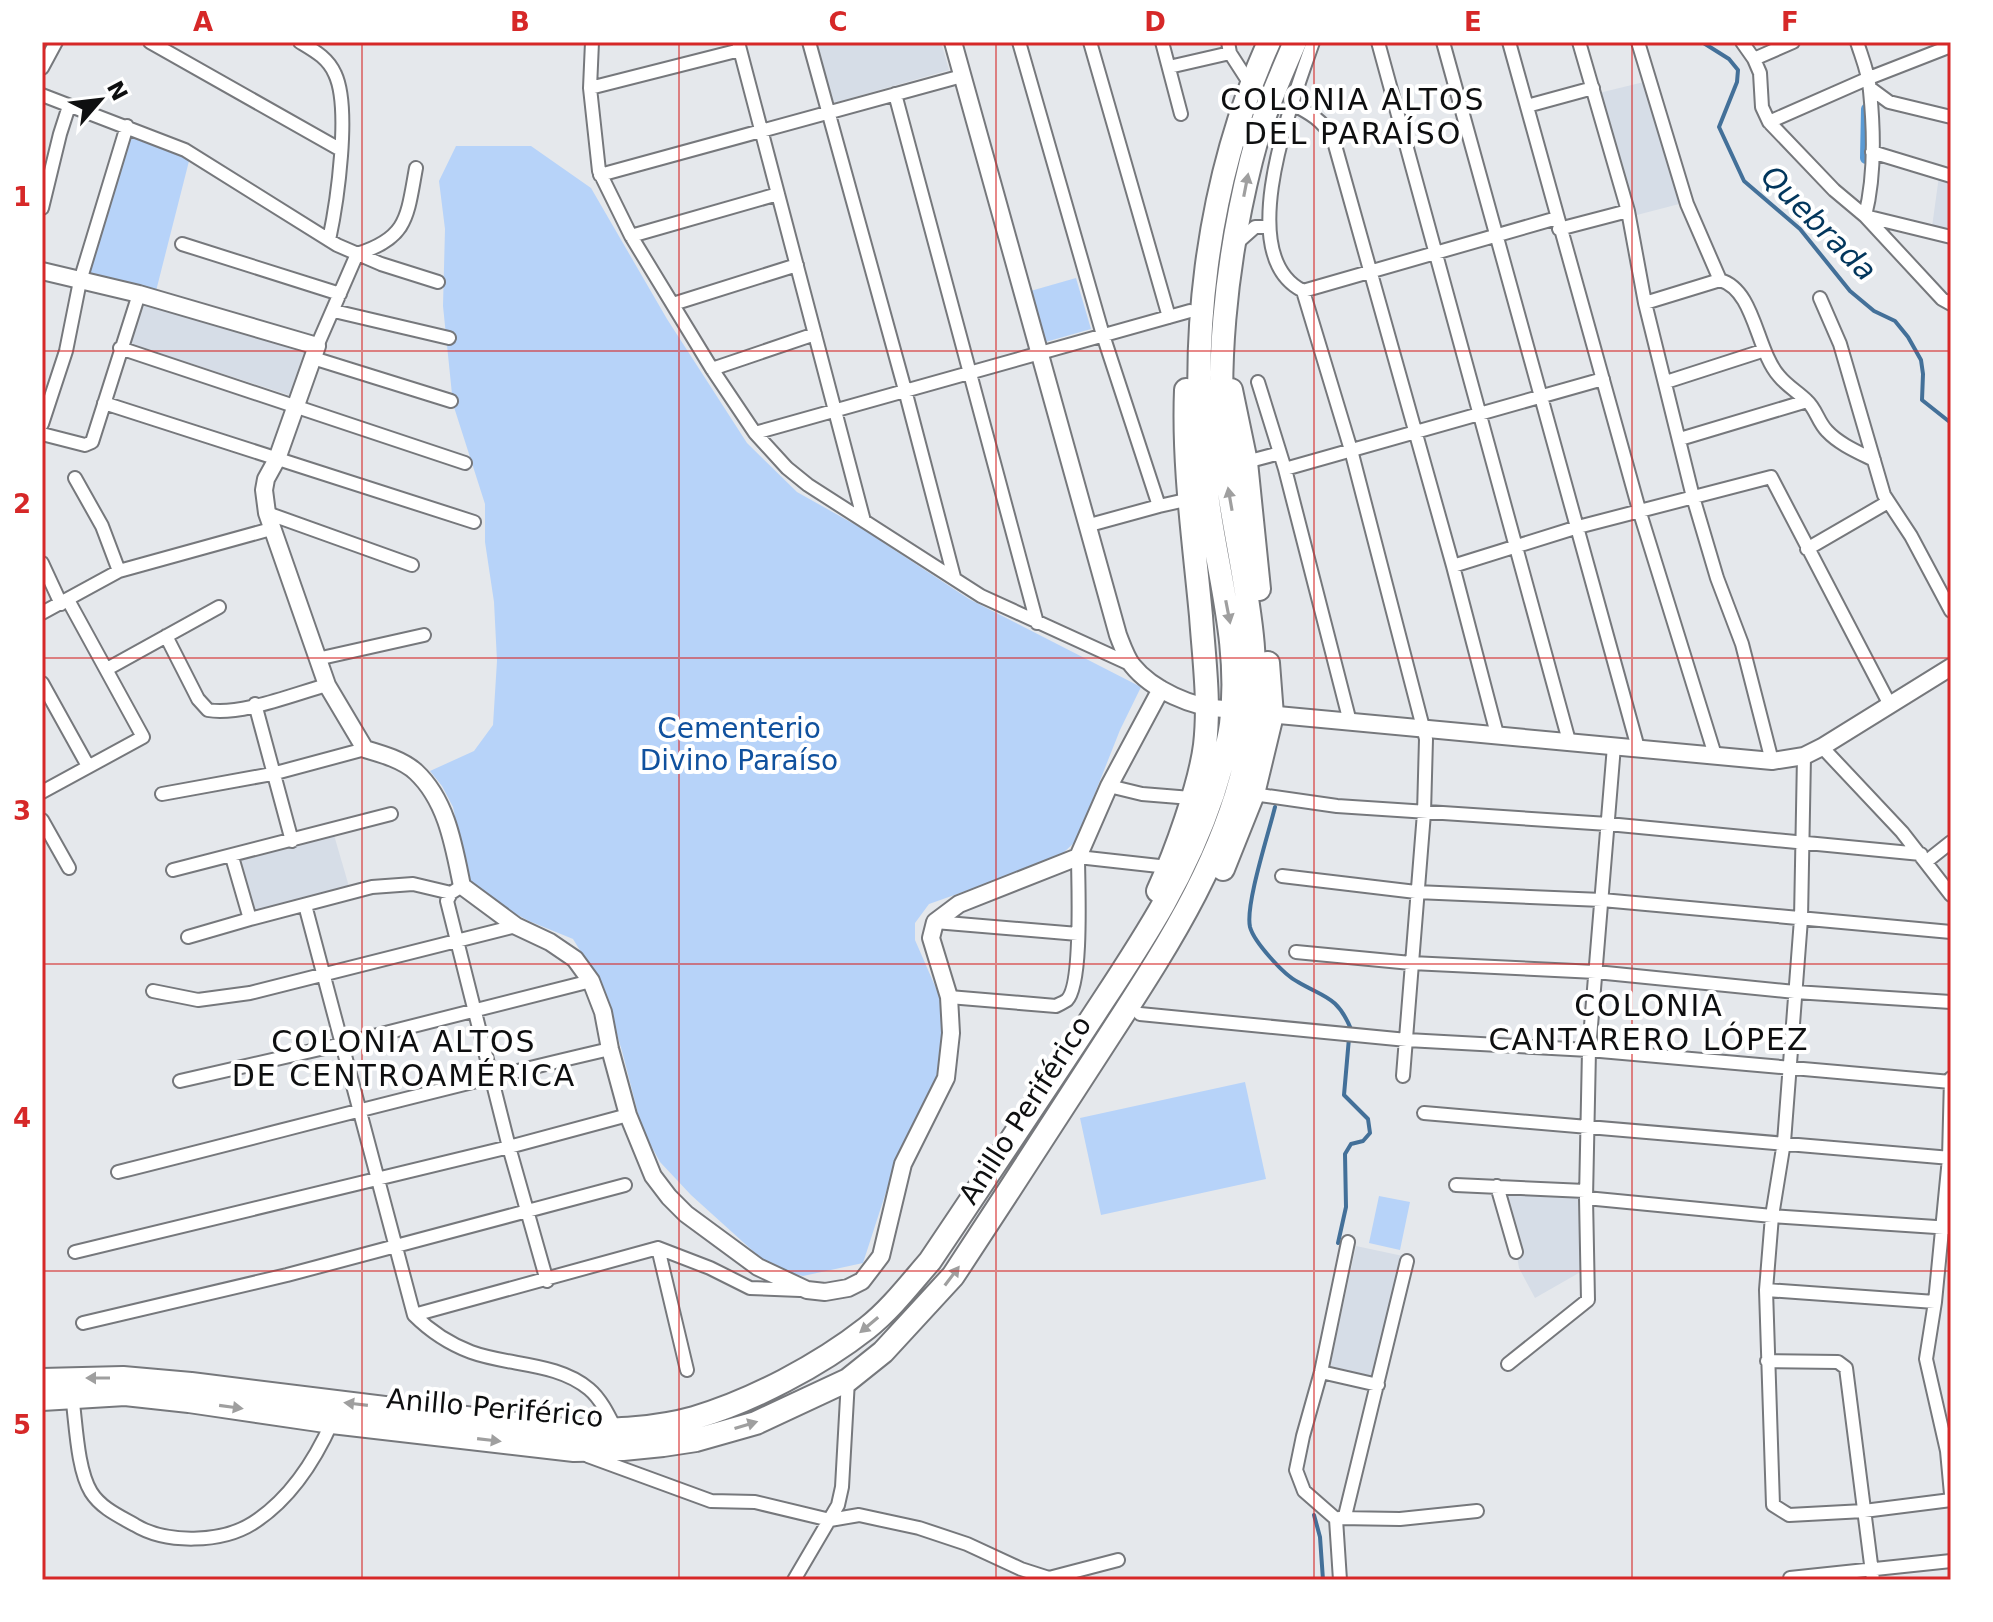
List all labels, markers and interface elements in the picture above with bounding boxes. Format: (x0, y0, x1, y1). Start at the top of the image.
text: A (193, 7, 213, 37)
text: B (510, 7, 530, 37)
text: C (828, 7, 848, 37)
text: D (1144, 7, 1166, 37)
text: E (1464, 7, 1482, 37)
text: F (1781, 7, 1799, 37)
north arrow (60, 60, 140, 140)
text: N (102, 77, 133, 105)
district label: COLONIA ALTOS DEL PARAÍSO (1220, 82, 1486, 151)
water label: Quebrada (1754, 158, 1884, 288)
one-way arrow (1240, 173, 1253, 198)
text: 1 (13, 182, 31, 212)
one-way arrow (1224, 486, 1236, 511)
text: 2 (13, 489, 31, 519)
one-way arrow (1223, 600, 1235, 625)
park label: Cementerio Divino Paraíso (640, 712, 838, 777)
text: 3 (13, 796, 31, 826)
district label: COLONIA CANTARERO LÓPEZ (1488, 988, 1810, 1057)
street label: Anillo Periférico (952, 1010, 1098, 1210)
district label: COLONIA ALTOS DE CENTROAMÉRICA (232, 1024, 576, 1093)
text: 4 (13, 1103, 31, 1133)
one-way arrow (944, 1265, 960, 1287)
one-way arrow (860, 1316, 880, 1333)
one-way arrow (85, 1372, 110, 1384)
street label: Anillo Periférico (385, 1382, 605, 1434)
one-way arrow (343, 1398, 368, 1411)
one-way arrow (219, 1401, 244, 1414)
text: 5 (13, 1410, 31, 1440)
one-way arrow (734, 1419, 758, 1431)
one-way arrow (477, 1434, 502, 1447)

